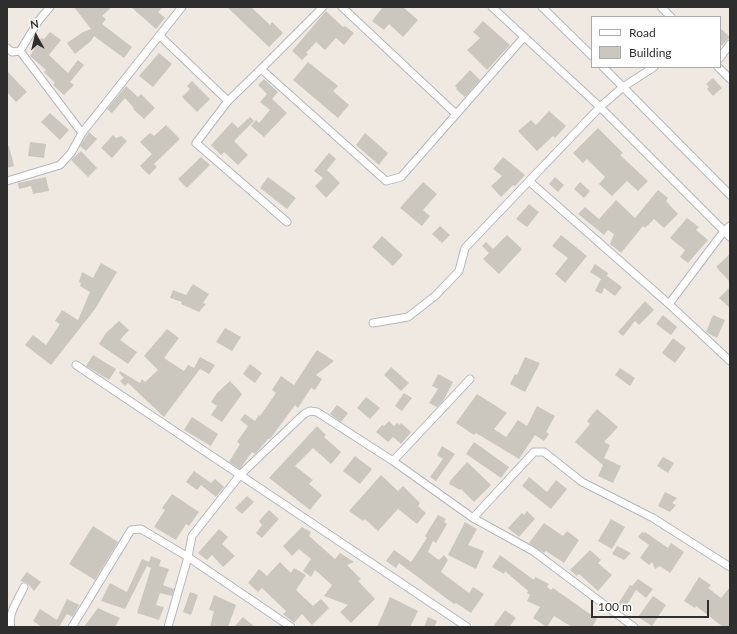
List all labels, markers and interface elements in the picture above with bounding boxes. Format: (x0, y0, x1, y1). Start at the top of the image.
north arrow (16, 16, 56, 56)
legend (591, 16, 721, 68)
text: N (29, 17, 39, 31)
text: Road (629, 25, 656, 40)
text: Building (629, 45, 672, 60)
scale bar (593, 592, 711, 618)
text: 100 m (598, 599, 632, 614)

